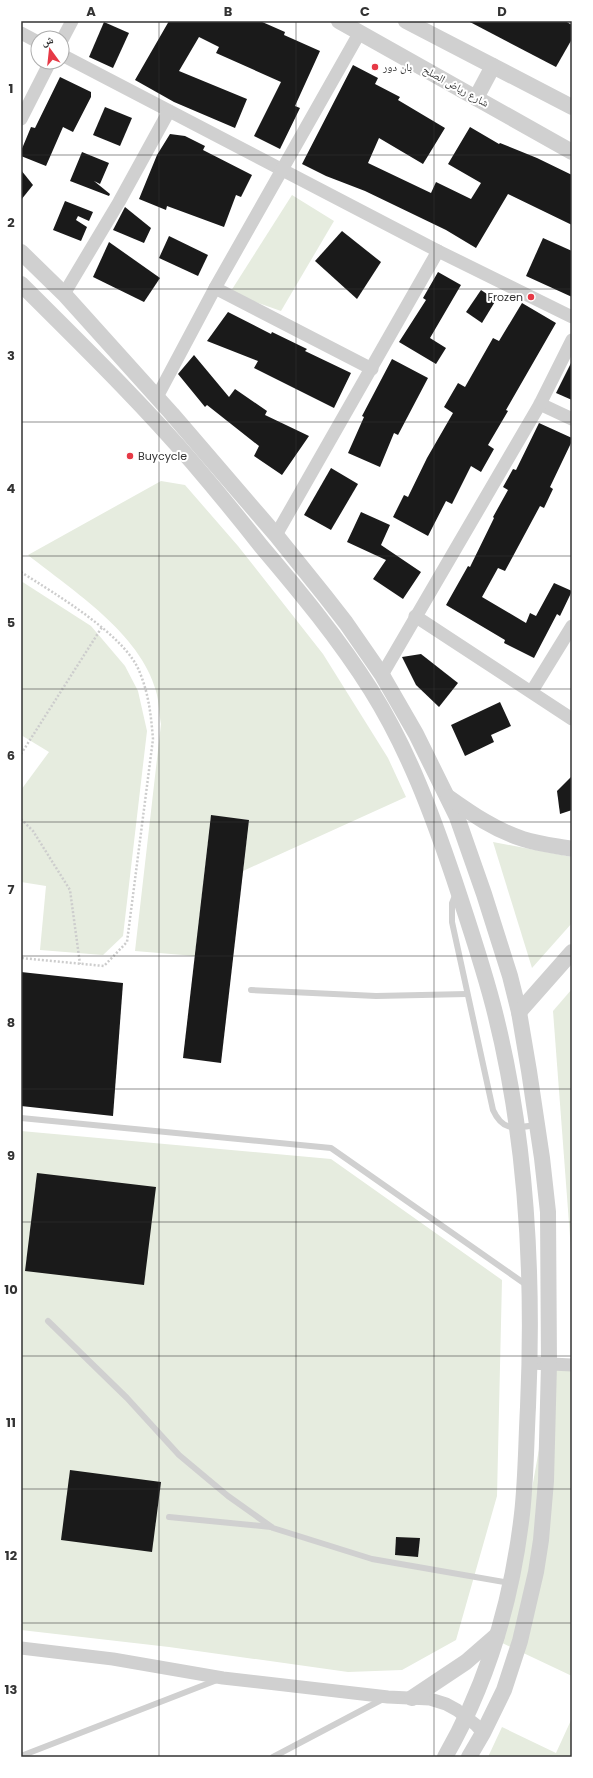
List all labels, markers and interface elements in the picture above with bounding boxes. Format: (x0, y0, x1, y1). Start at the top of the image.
text: A (86, 2, 96, 21)
text: B (224, 2, 233, 21)
text: C (360, 2, 370, 21)
text: D (497, 2, 507, 21)
north arrow (30, 30, 70, 70)
text: ش (40, 31, 55, 50)
place label: بان دور (382, 59, 412, 75)
street label: شارع رياض الصلح (420, 61, 492, 111)
marker: بان دور (370, 62, 380, 72)
text: 1 (9, 79, 13, 98)
text: 2 (7, 213, 15, 232)
place label: Frozen (487, 289, 523, 305)
marker: Frozen (526, 292, 536, 302)
text: 3 (7, 346, 15, 365)
place label: Buycycle (138, 448, 187, 464)
marker: Buycycle (125, 451, 135, 461)
text: 4 (7, 479, 16, 498)
text: 5 (7, 613, 15, 632)
text: 6 (7, 746, 15, 765)
text: 7 (8, 880, 15, 899)
text: 8 (7, 1013, 15, 1032)
text: 9 (7, 1146, 15, 1165)
text: 10 (4, 1280, 18, 1299)
text: 11 (6, 1413, 16, 1432)
text: 12 (5, 1546, 18, 1565)
text: 13 (5, 1680, 18, 1699)

